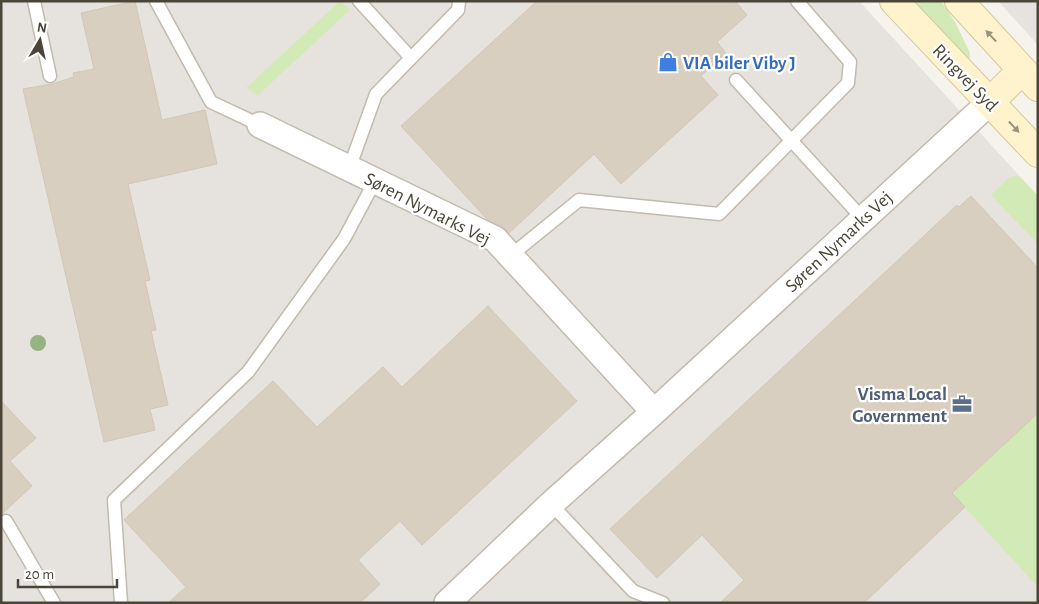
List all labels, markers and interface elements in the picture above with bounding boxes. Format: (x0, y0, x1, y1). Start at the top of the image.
north arrow (15, 15, 65, 65)
text: N (36, 20, 48, 36)
one-way arrow (985, 30, 997, 42)
street label: Ringvej Syd (928, 41, 1001, 115)
shop icon: VIA biler Viby J (657, 51, 679, 73)
place label: VIA biler Viby J (683, 54, 796, 73)
one-way arrow (1008, 121, 1020, 133)
street label: Søren Nymarks Vej (361, 169, 493, 249)
street label: Søren Nymarks Vej (782, 188, 896, 296)
place label: Visma Local Government (852, 385, 948, 426)
office icon: Visma Local Government (951, 393, 973, 415)
scale bar (18, 556, 116, 588)
text: 20 m (25, 567, 54, 582)

